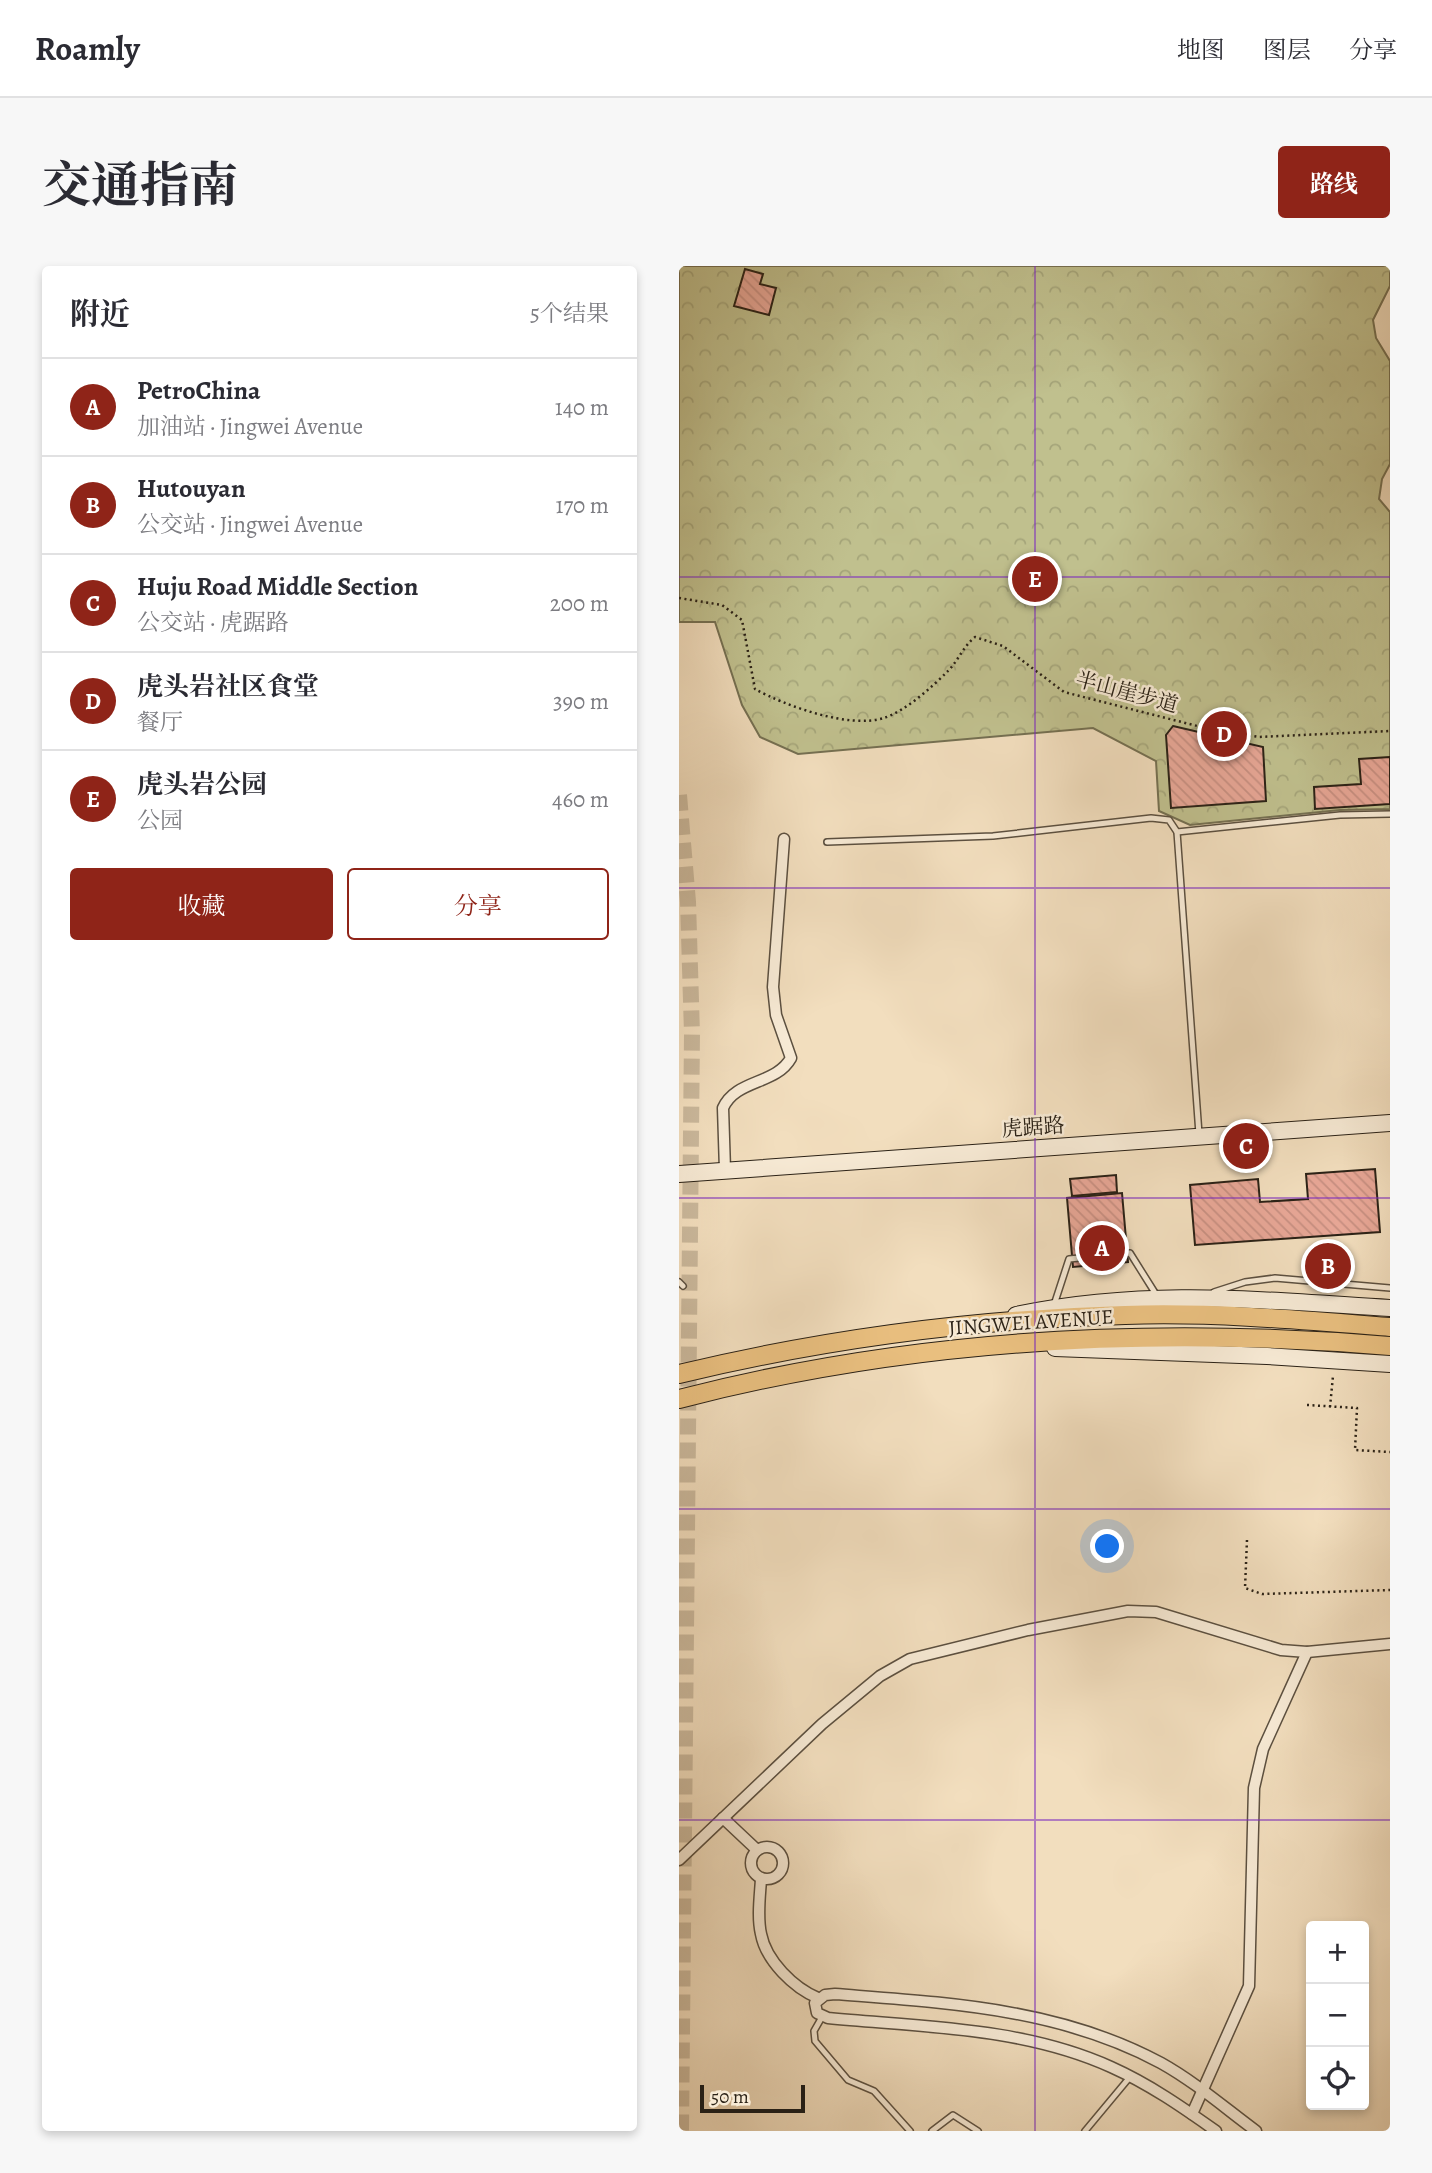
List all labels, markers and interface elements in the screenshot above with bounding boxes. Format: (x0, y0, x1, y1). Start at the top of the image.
text: Roamly (35, 26, 140, 71)
text: 地图 (1177, 34, 1225, 66)
text: 图层 (1263, 34, 1311, 66)
text: 分享 (1349, 34, 1397, 66)
button: 路线 (1278, 146, 1390, 218)
text: 交通指南 (42, 152, 238, 219)
text: 附近 (70, 294, 130, 334)
text: 5个结果 (530, 298, 609, 329)
text: PetroChina (137, 373, 261, 408)
text: A (86, 392, 100, 423)
text: 140 m (555, 392, 609, 423)
text: 加油站 · Jingwei Avenue (137, 411, 363, 442)
text: Hutouyan (137, 471, 246, 506)
text: B (86, 490, 100, 521)
text: 170 m (556, 490, 609, 521)
text: 公交站 · Jingwei Avenue (137, 509, 363, 540)
pin: E (1012, 553, 1058, 605)
text: Huju Road Middle Section (137, 569, 418, 604)
text: C (86, 588, 100, 619)
text: 200 m (550, 588, 609, 619)
text: 公交站 · 虎踞路 (137, 607, 289, 638)
street label: 半山崖步道 (1073, 665, 1181, 719)
text: 虎头岩社区食堂 (137, 669, 319, 704)
text: D (85, 686, 101, 717)
text: 390 m (553, 686, 609, 717)
text: 餐厅 (137, 707, 183, 738)
pin: D (1201, 708, 1247, 760)
text: 虎头岩公园 (137, 767, 267, 802)
text: E (86, 784, 100, 815)
text: 460 m (552, 784, 609, 815)
text: 公园 (137, 805, 183, 836)
button: 收藏 (70, 868, 333, 940)
button: 分享 (347, 868, 609, 940)
street label: 虎踞路 (1001, 1111, 1065, 1143)
pin: C (1223, 1120, 1269, 1172)
pin: A (1079, 1222, 1125, 1274)
pin: B (1305, 1240, 1351, 1292)
street label: JINGWEI AVENUE (948, 1302, 1114, 1342)
your location (1090, 1529, 1124, 1563)
map controls (1306, 1921, 1369, 2110)
button: + (1306, 1921, 1369, 1984)
button: − (1306, 1984, 1369, 2047)
button: locate (1306, 2047, 1369, 2110)
scale bar (700, 2082, 805, 2114)
text: 50 m (711, 2084, 749, 2110)

